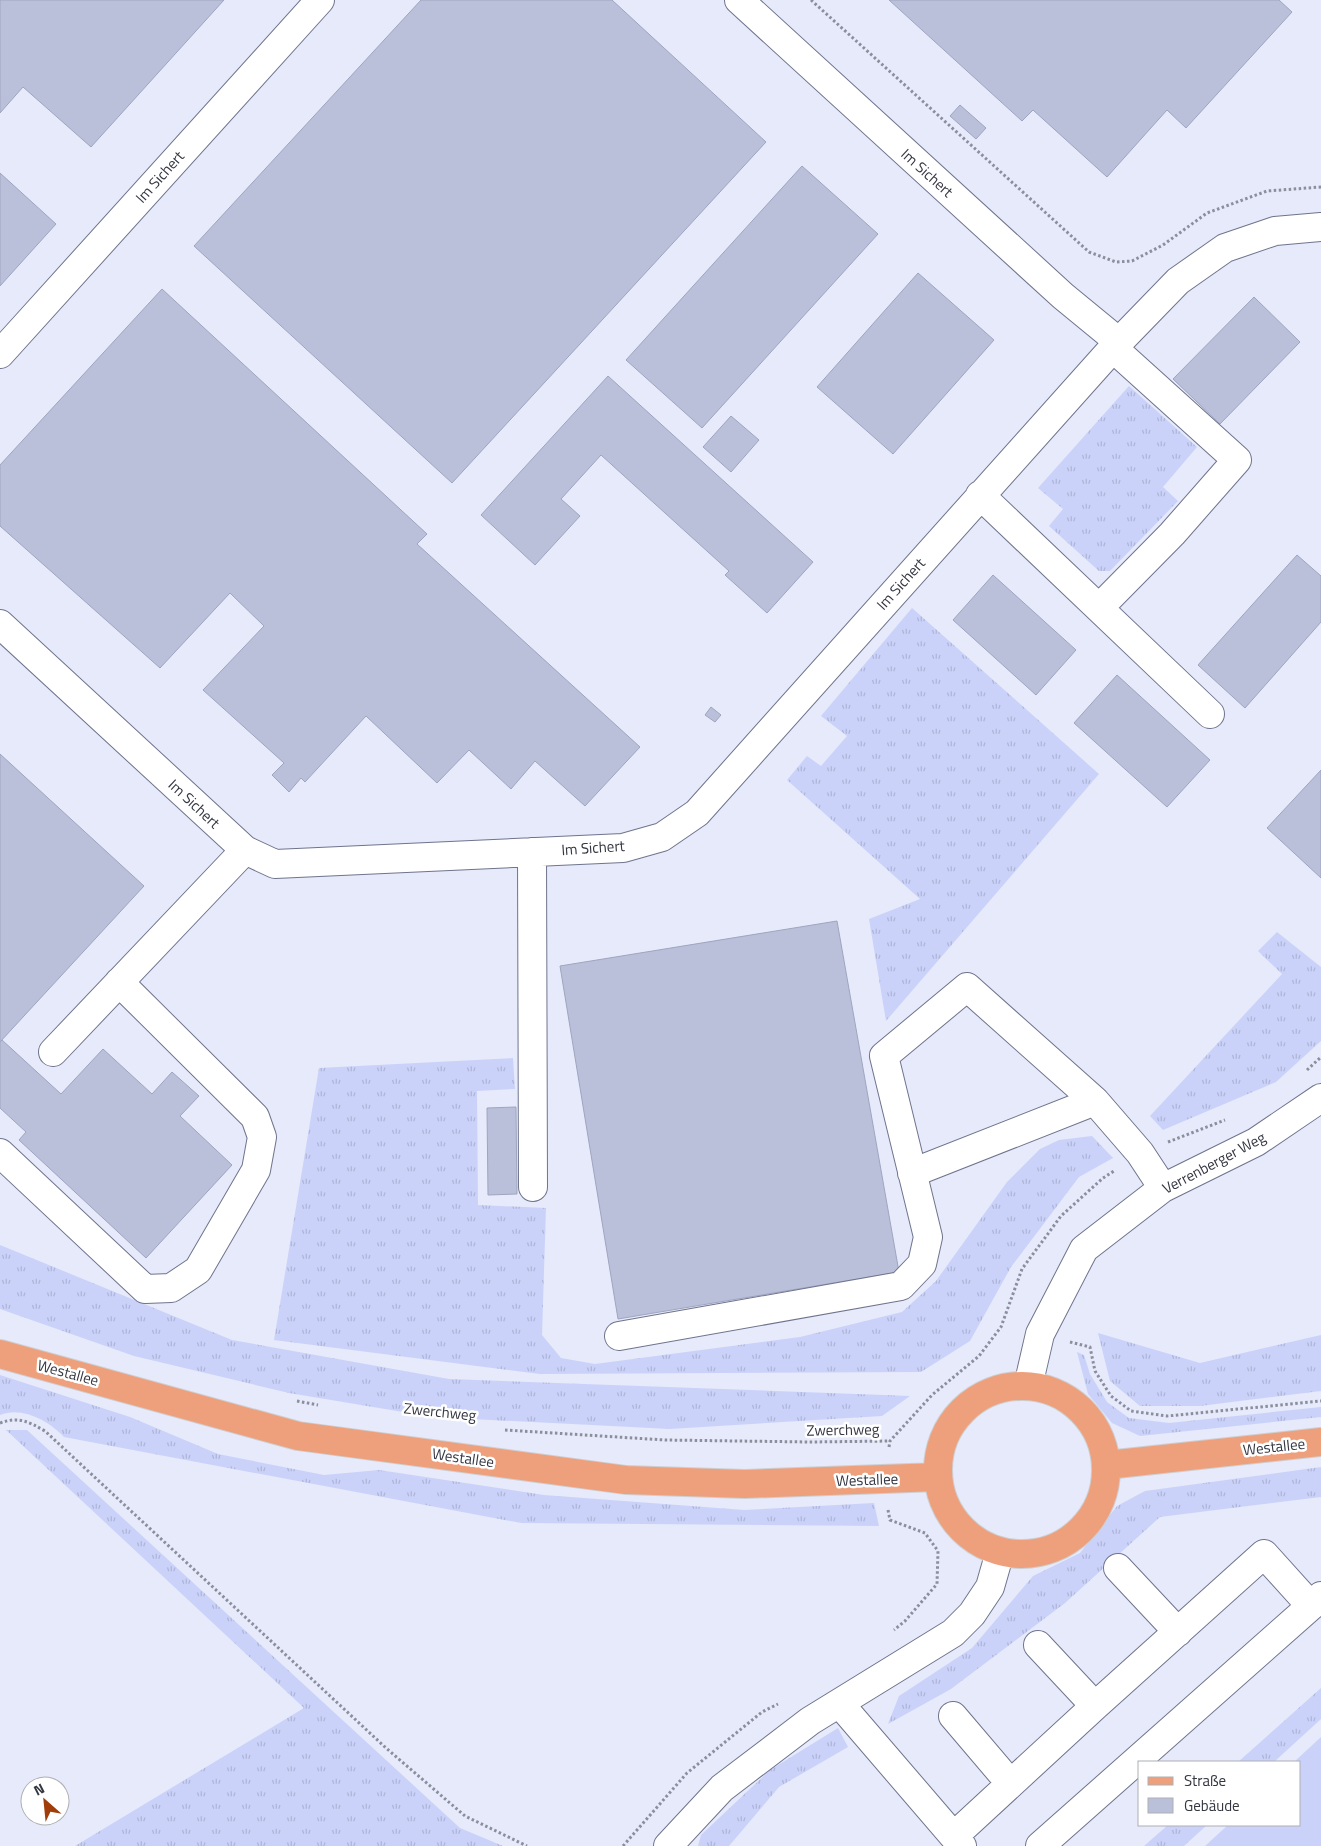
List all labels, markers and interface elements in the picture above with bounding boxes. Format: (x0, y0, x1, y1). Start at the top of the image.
street label: Im Sichert (896, 143, 959, 203)
street label: Im Sichert (130, 145, 190, 208)
street label: Im Sichert (871, 552, 931, 615)
street label: Im Sichert (163, 774, 226, 834)
street label: Im Sichert (560, 834, 626, 861)
street label: Verrenberger Weg (1158, 1125, 1270, 1200)
street label: Westallee (35, 1353, 101, 1392)
street label: Zwerchweg (403, 1396, 478, 1427)
street label: Zwerchweg (806, 1417, 880, 1442)
street label: Westallee (1242, 1432, 1306, 1461)
street label: Westallee (431, 1442, 496, 1473)
street label: Westallee (835, 1467, 899, 1492)
legend (1138, 1761, 1301, 1826)
text: Straße (1184, 1769, 1226, 1792)
north arrow (20, 1776, 70, 1826)
text: N (30, 1777, 48, 1801)
text: Gebäude (1184, 1794, 1240, 1817)

